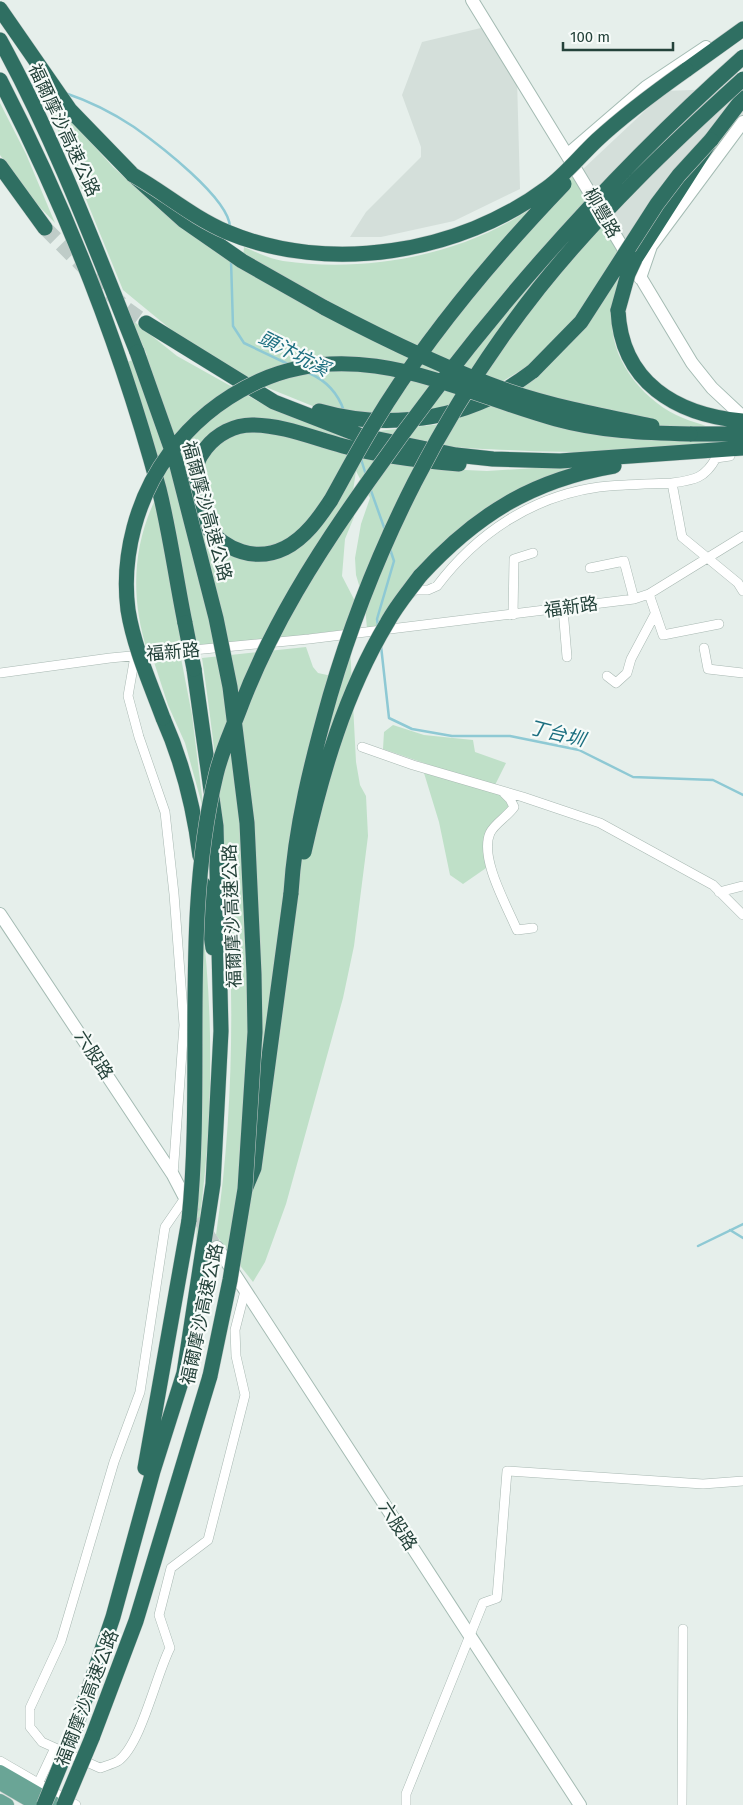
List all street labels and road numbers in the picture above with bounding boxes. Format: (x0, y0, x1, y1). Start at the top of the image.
street label: 福爾摩沙高速公路 (24, 60, 104, 200)
street label: 柳豐路 (579, 184, 625, 242)
street label: 福爾摩沙高速公路 (178, 439, 236, 583)
street label: 福新路 (543, 592, 599, 622)
street label: 福新路 (145, 639, 201, 665)
street label: 福爾摩沙高速公路 (218, 844, 246, 988)
street label: 六股路 (70, 1026, 118, 1084)
street label: 福爾摩沙高速公路 (176, 1241, 228, 1387)
street label: 六股路 (374, 1497, 422, 1555)
street label: 福爾摩沙高速公路 (51, 1627, 123, 1769)

